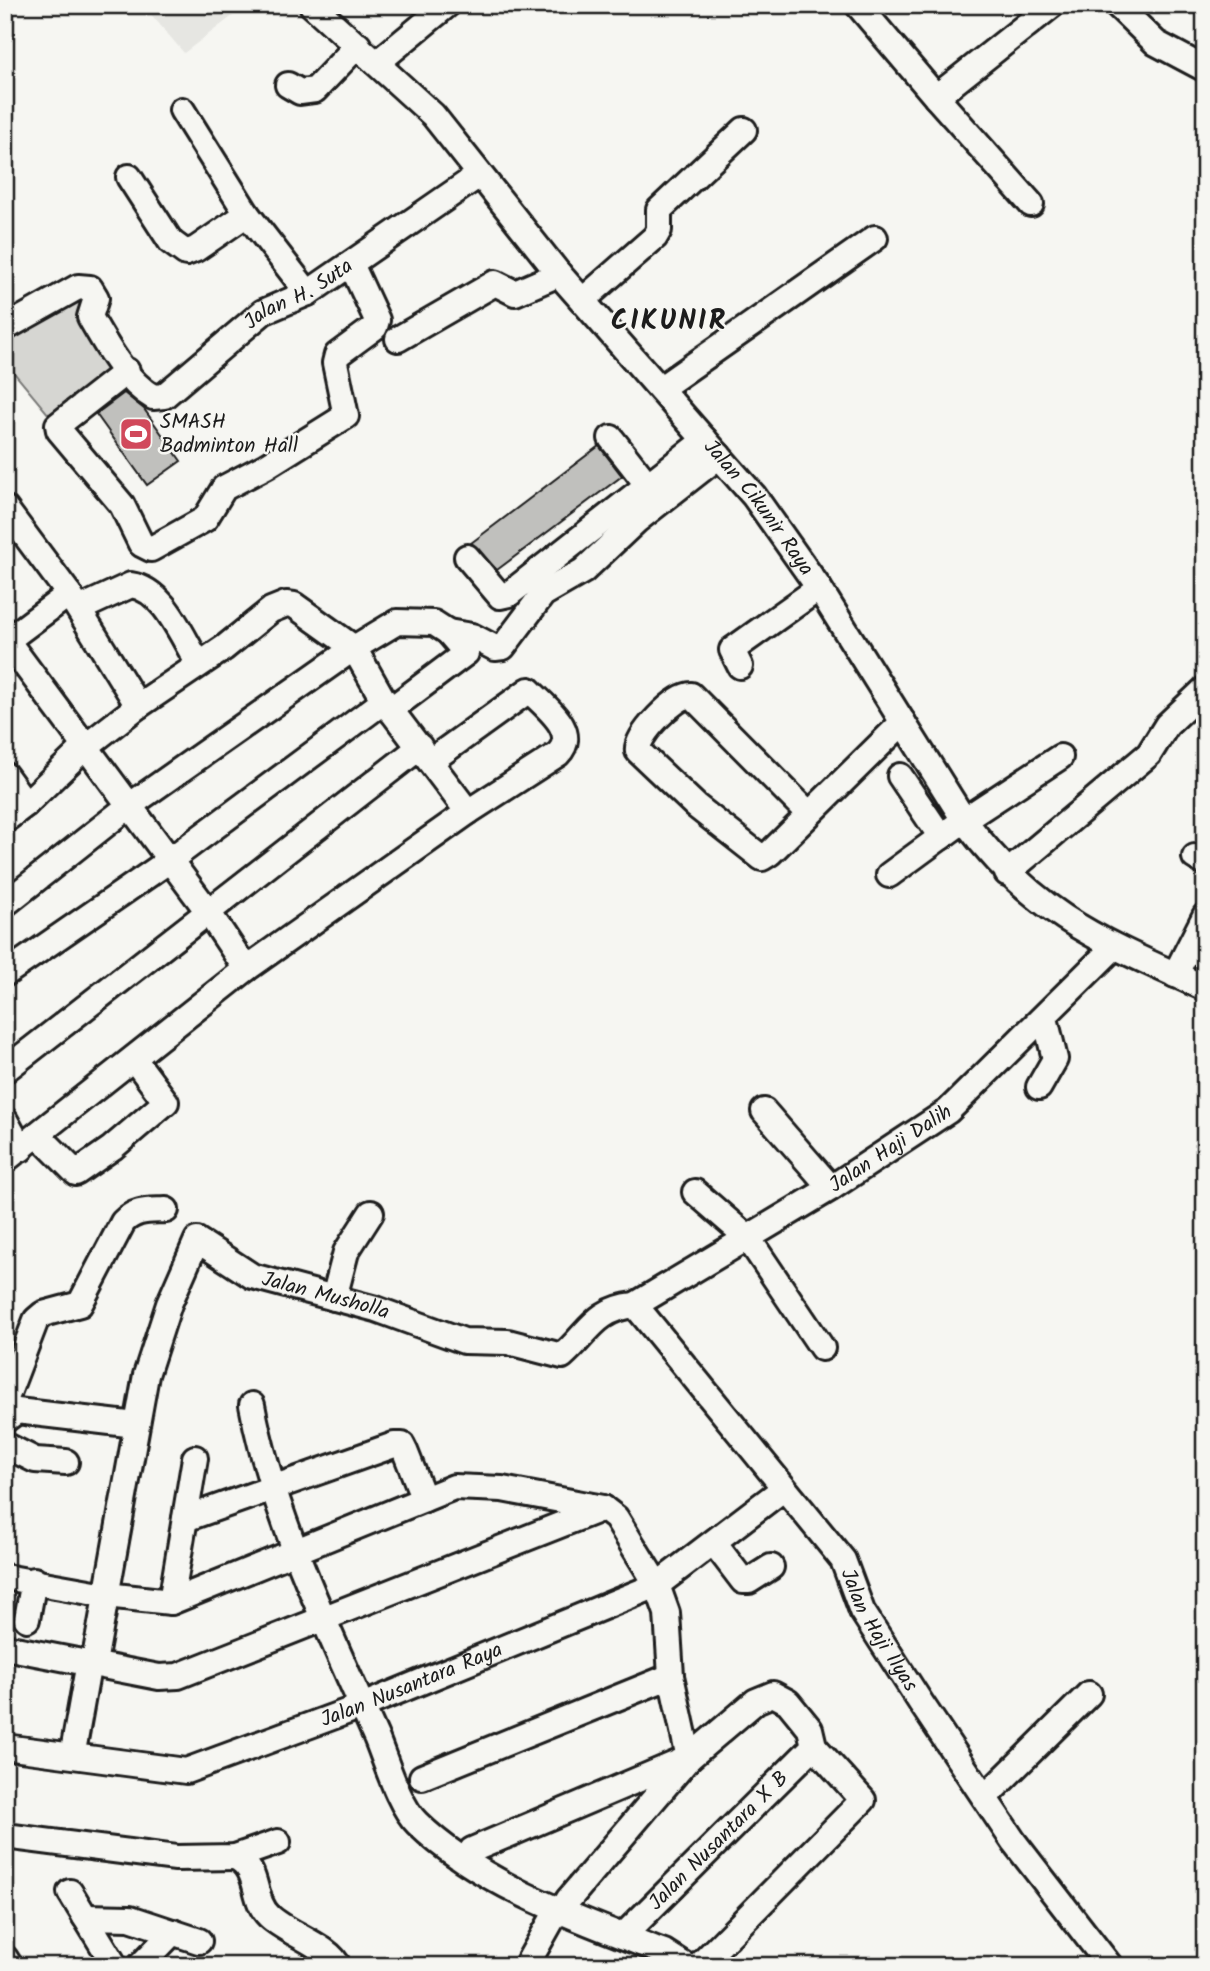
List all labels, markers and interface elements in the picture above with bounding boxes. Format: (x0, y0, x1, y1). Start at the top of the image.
street label: Jalan H. Suta (237, 250, 360, 338)
district label: CIKUNIR (611, 299, 727, 344)
place label: SMASH Badminton Hall (160, 406, 298, 463)
sports icon: SMASH Badminton Hall (117, 415, 155, 453)
street label: Jalan Cikunir Raya (695, 432, 822, 583)
street label: Jalan Haji Dalih (822, 1096, 959, 1201)
street label: Jalan Musholla (258, 1263, 394, 1329)
street label: Jalan Haji Ilyas (831, 1564, 926, 1698)
street label: Jalan Nusantara Raya (316, 1634, 508, 1736)
street label: Jalan Nusantara X B (641, 1763, 797, 1918)

